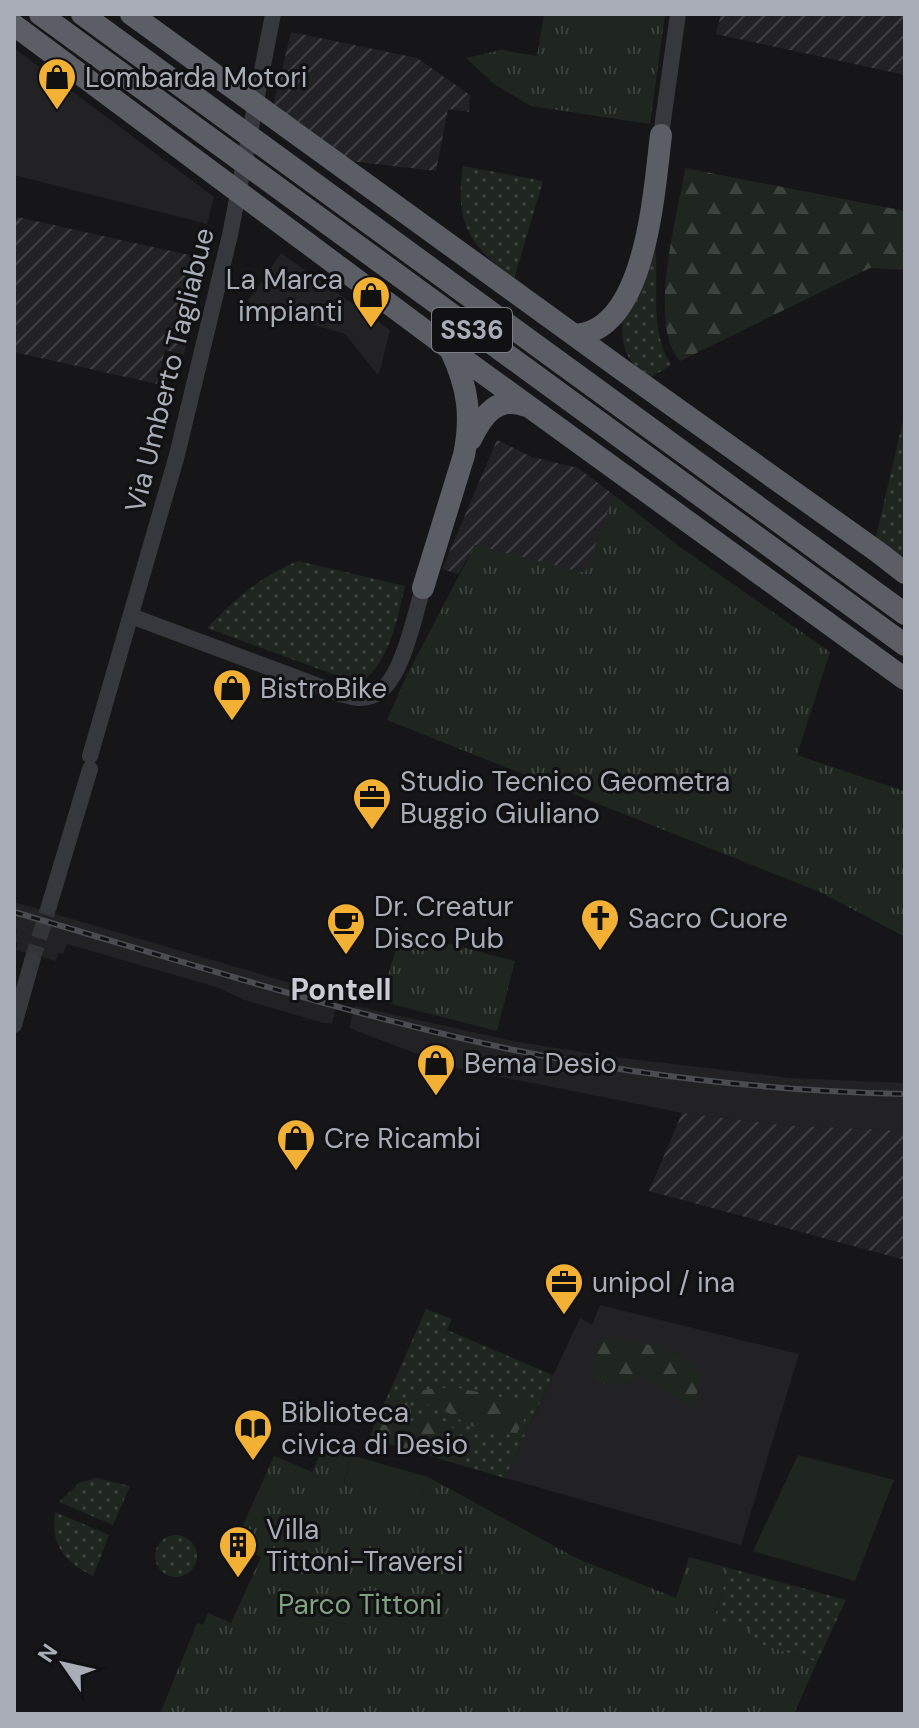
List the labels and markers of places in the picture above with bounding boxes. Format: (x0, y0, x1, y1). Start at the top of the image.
shop icon: Lombarda Motori (36, 56, 78, 111)
place label: Lombarda Motori (85, 59, 307, 96)
place label: La Marca impianti (226, 261, 343, 330)
shop icon: La Marca impianti (350, 274, 392, 329)
shop icon: BistroBike (211, 667, 253, 722)
place label: BistroBike (260, 670, 387, 707)
place label: Studio Tecnico Geometra Buggio Giuliano (400, 763, 730, 832)
office icon: Studio Tecnico Geometra Buggio Giuliano (351, 776, 393, 831)
place label: Dr. Creatur Disco Pub (374, 888, 514, 957)
church icon: Sacro Cuore (579, 897, 621, 952)
place label: Sacro Cuore (628, 900, 788, 937)
cafe icon: Dr. Creatur Disco Pub (325, 901, 367, 956)
shop icon: Bema Desio (415, 1042, 457, 1097)
place label: Bema Desio (464, 1045, 617, 1082)
shop icon: Cre Ricambi (275, 1117, 317, 1172)
place label: Cre Ricambi (324, 1120, 481, 1157)
office icon: unipol / ina (543, 1261, 585, 1316)
place label: unipol / ina (592, 1264, 735, 1301)
place label: Biblioteca civica di Desio (281, 1394, 468, 1463)
library icon: Biblioteca civica di Desio (232, 1407, 274, 1462)
place label: Villa Tittoni-Traversi (266, 1511, 463, 1580)
building icon: Villa Tittoni-Traversi (217, 1524, 259, 1579)

